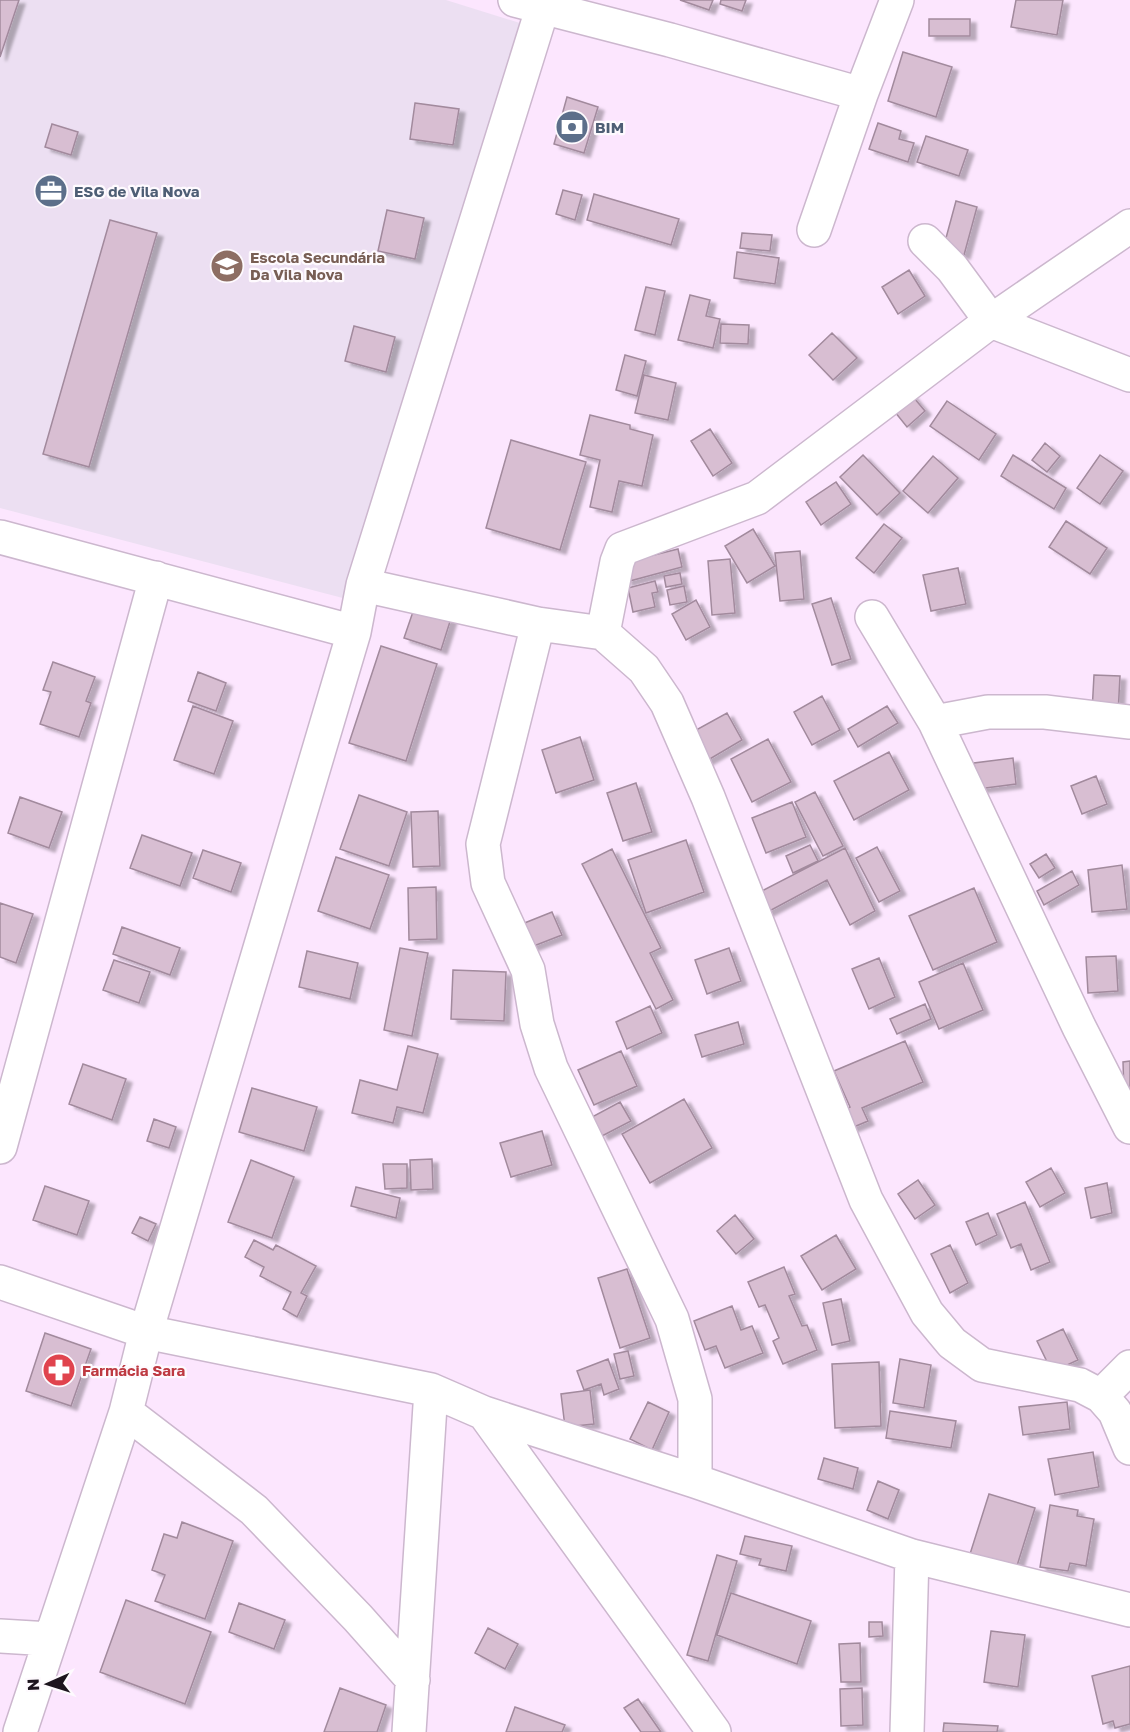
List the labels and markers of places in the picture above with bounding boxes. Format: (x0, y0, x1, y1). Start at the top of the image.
bank icon: BIM (554, 109, 590, 145)
place label: BIM (595, 118, 624, 136)
office icon: ESG de Vila Nova (33, 173, 69, 209)
place label: ESG de Vila Nova (74, 182, 200, 200)
school or university icon: Escola Secundária Da Vila Nova (209, 248, 245, 284)
place label: Escola Secundária Da Vila Nova (250, 248, 385, 283)
pharmacy icon: Farmácia Sara (41, 1352, 77, 1388)
place label: Farmácia Sara (82, 1361, 186, 1379)

